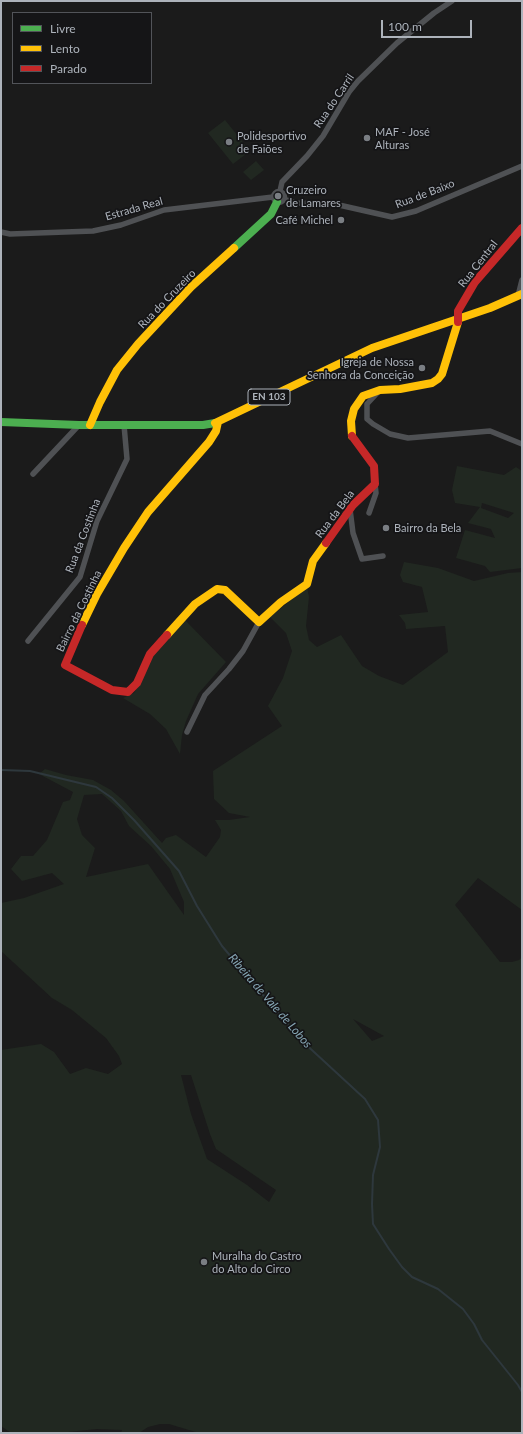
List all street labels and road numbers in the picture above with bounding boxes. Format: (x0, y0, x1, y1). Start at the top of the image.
street label: Rua do Carril (311, 71, 357, 131)
street label: Rua de Baixo (393, 177, 457, 211)
street label: Estrada Real (104, 194, 164, 224)
street label: Rua Central (456, 238, 500, 290)
street label: Rua do Cruzeiro (135, 267, 199, 331)
road number: EN 103 (248, 389, 290, 405)
street label: Rua da Bela (313, 487, 357, 541)
street label: Rua da Costinha (63, 497, 103, 575)
street label: Bairro da Costinha (54, 568, 104, 654)

